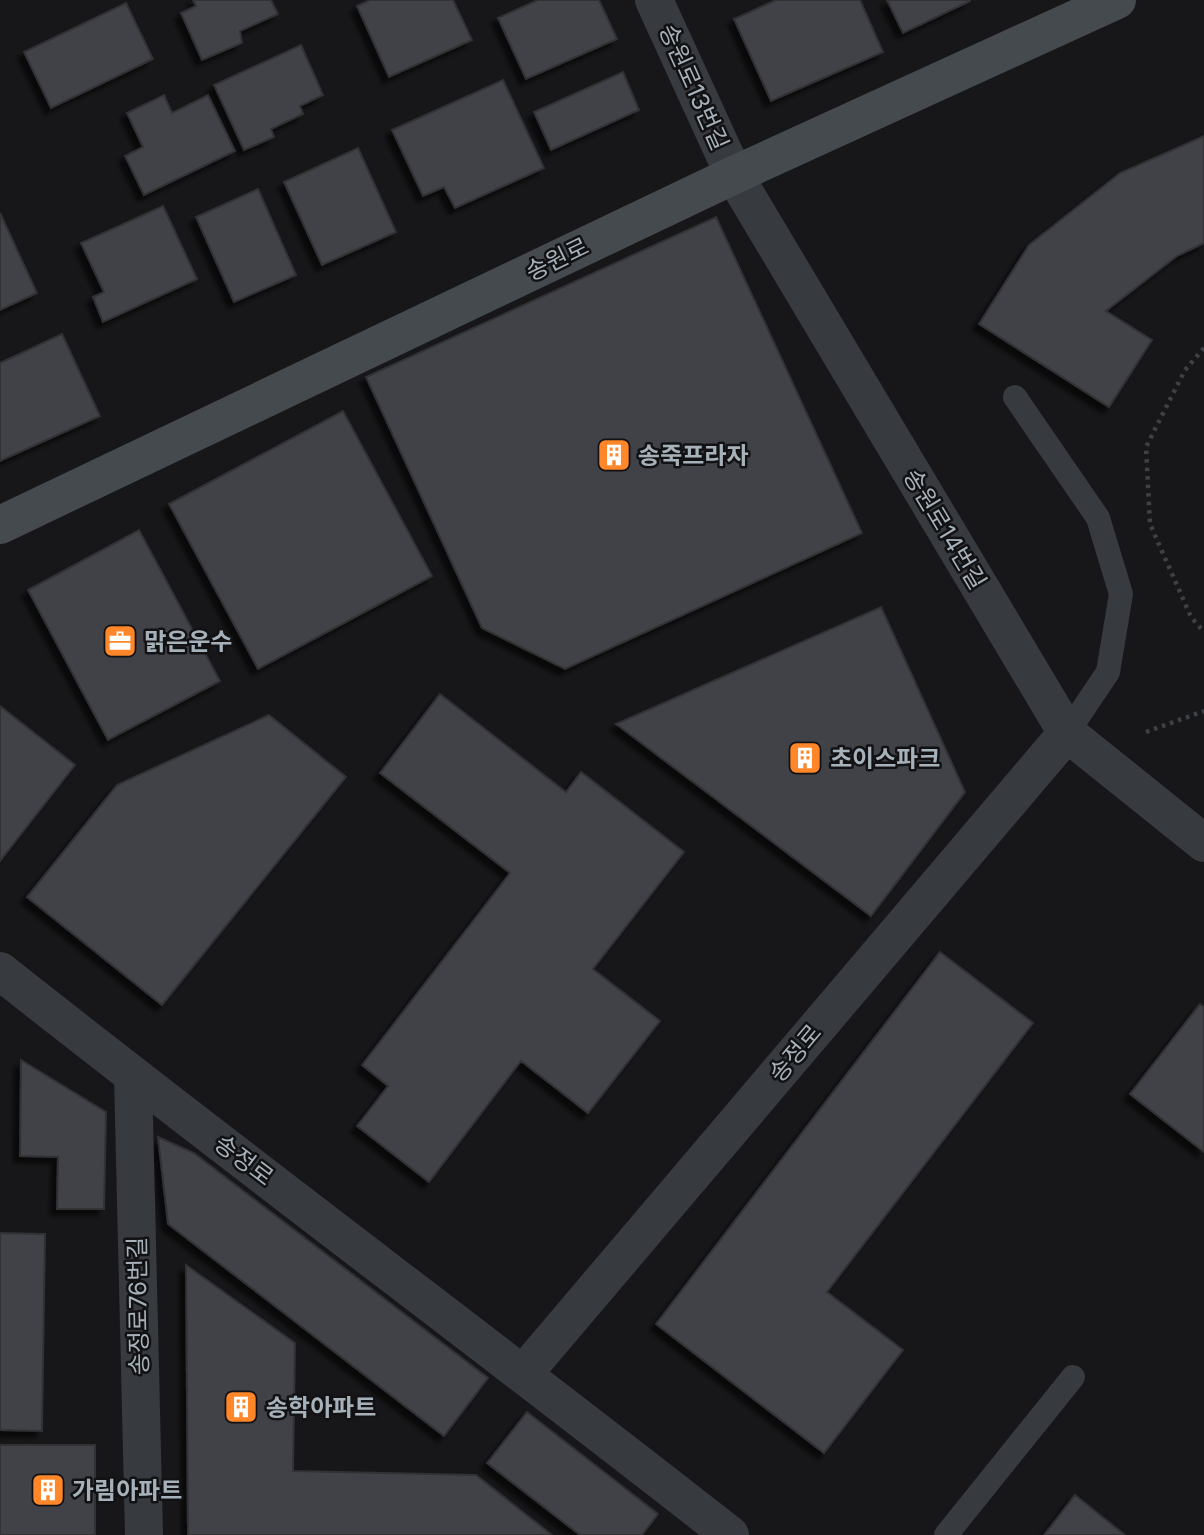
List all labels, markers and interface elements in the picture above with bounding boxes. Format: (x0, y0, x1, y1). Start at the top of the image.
street label: 송원로13번길 (653, 19, 735, 155)
street label: 송원로 (521, 231, 593, 287)
building icon: 송죽프라자 (595, 436, 633, 474)
place label: 송죽프라자 (638, 441, 748, 470)
street label: 송원로14번길 (898, 463, 992, 595)
office icon: 맑은운수 (101, 622, 139, 660)
place label: 맑은운수 (144, 627, 232, 656)
building icon: 초이스파크 (786, 739, 824, 777)
place label: 초이스파크 (830, 744, 940, 773)
street label: 송정로 (763, 1018, 827, 1088)
street label: 송정로 (209, 1128, 279, 1192)
street label: 송정로76번길 (122, 1237, 154, 1375)
building icon: 송학아파트 (222, 1388, 260, 1426)
place label: 송학아파트 (266, 1393, 376, 1422)
building icon: 가림아파트 (29, 1471, 67, 1509)
place label: 가림아파트 (72, 1476, 182, 1505)

